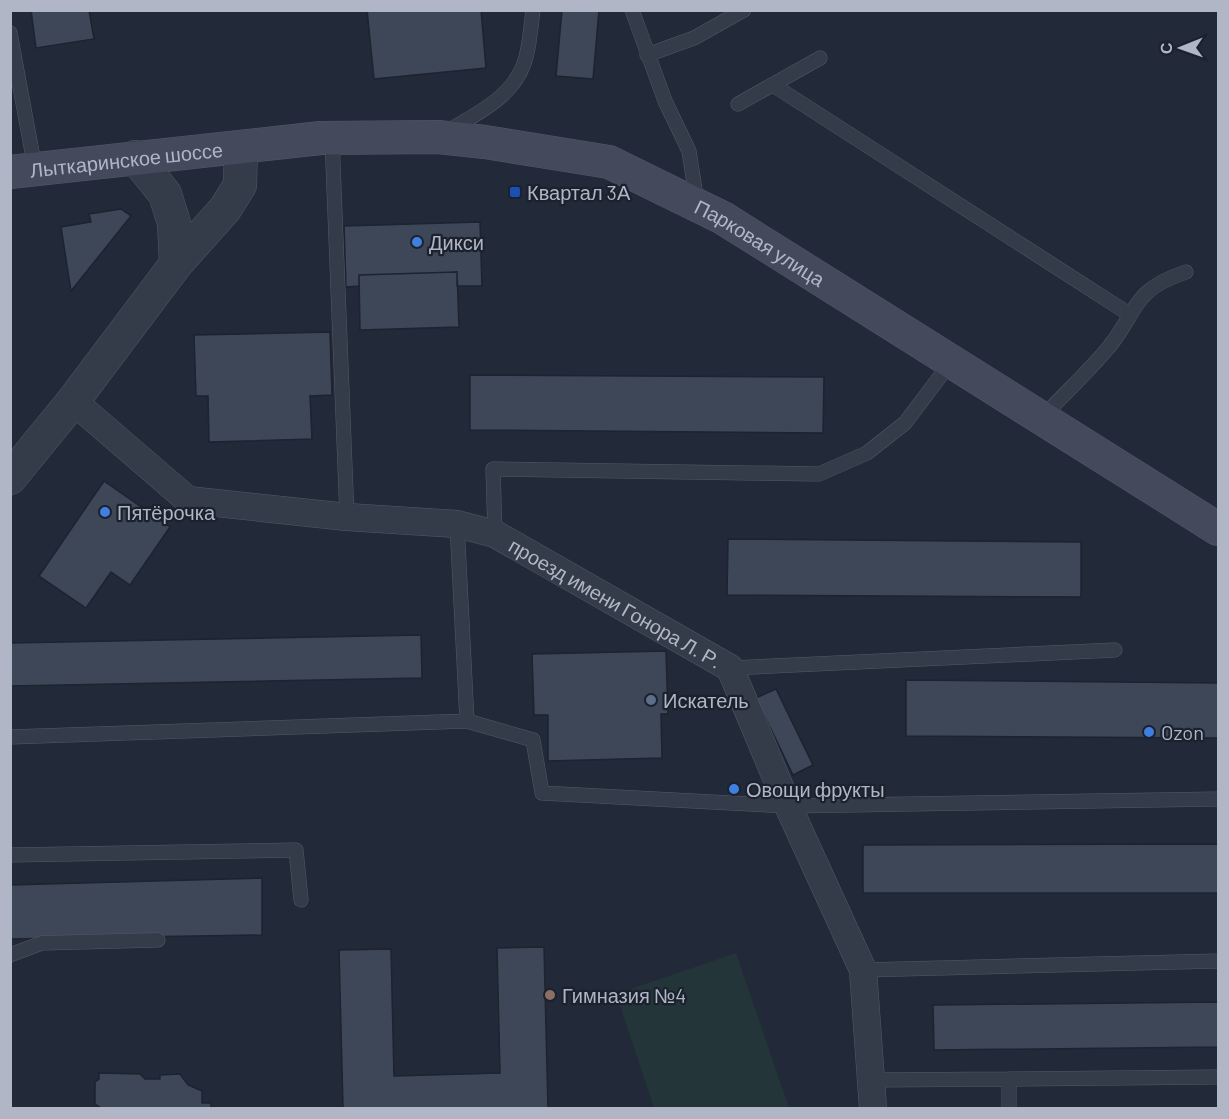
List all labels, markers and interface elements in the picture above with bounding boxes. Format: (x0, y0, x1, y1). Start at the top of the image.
north arrow (1151, 18, 1211, 78)
text: С (1156, 42, 1175, 54)
street label: Лыткаринское шоссе (29, 137, 224, 182)
place label: Квартал 3А (527, 180, 631, 204)
marker: Квартал 3А (508, 185, 522, 199)
street label: Парковая улица (691, 194, 830, 292)
place label: Дикси (429, 230, 484, 254)
marker: Дикси (410, 235, 424, 249)
place label: Пятёрочка (117, 500, 216, 524)
marker: Пятёрочка (98, 505, 112, 519)
street label: проезд имени Гонора Л. Р. (505, 533, 726, 673)
place label: Искатель (663, 688, 749, 712)
marker: Искатель (644, 693, 658, 707)
place label: Ozon (1161, 720, 1204, 744)
marker: Ozon (1142, 725, 1156, 739)
place label: Овощи фрукты (746, 777, 885, 801)
marker: Овощи фрукты (727, 782, 741, 796)
place label: Гимназия №4 (562, 983, 686, 1007)
marker: Гимназия №4 (543, 988, 557, 1002)

